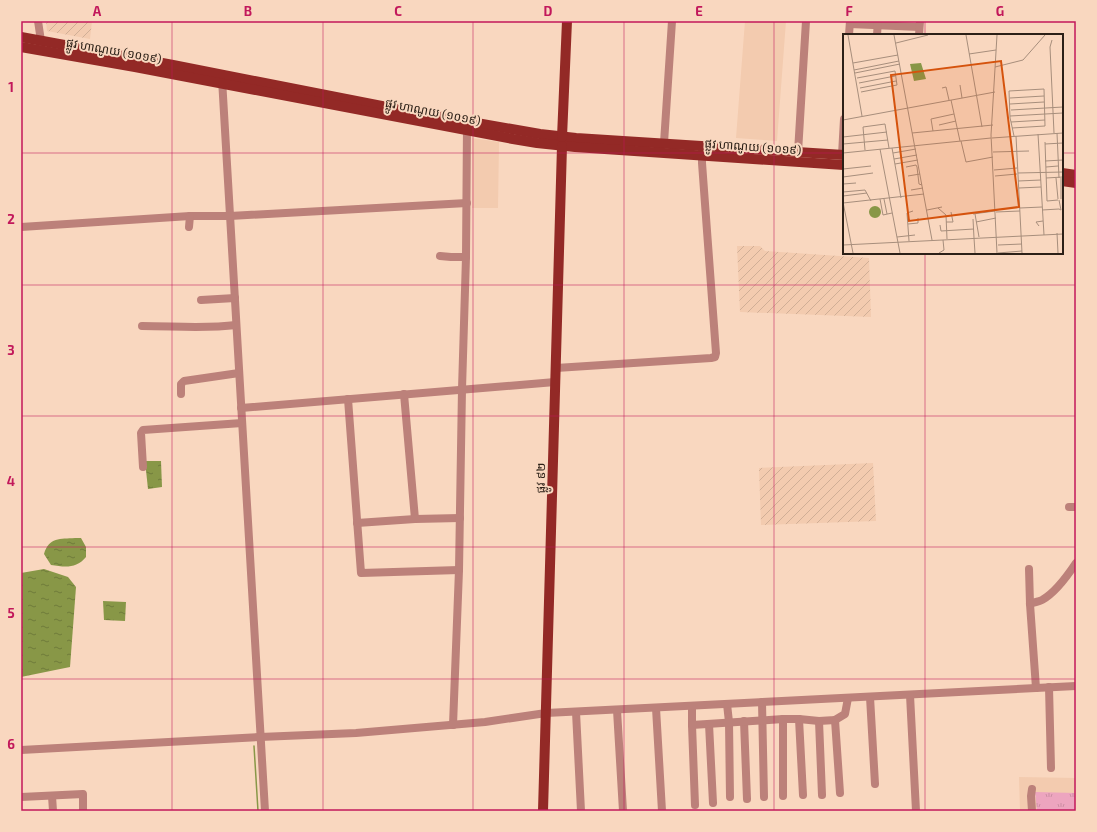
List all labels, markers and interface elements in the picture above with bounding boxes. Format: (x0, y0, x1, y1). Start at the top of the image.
text: A (93, 3, 102, 19)
text: B (244, 3, 252, 19)
text: C (394, 3, 402, 19)
text: D (544, 3, 553, 19)
text: E (695, 3, 703, 19)
text: F (845, 3, 853, 19)
text: G (996, 3, 1004, 19)
inset map (843, 34, 1063, 254)
street label: ផ្លូវ ហាណូយ (១០១៩) (64, 35, 163, 70)
text: 1 (8, 79, 14, 95)
street label: ផ្លូវ ហាណូយ (១០១៩) (383, 95, 482, 132)
street label: ផ្លូវ ហាណូយ (១០១៩) (704, 136, 802, 161)
text: 2 (7, 211, 15, 227)
text: 3 (7, 342, 15, 358)
street label: ផ្លូវ ៩២ (533, 462, 552, 494)
text: 4 (7, 473, 15, 489)
text: 5 (7, 605, 15, 621)
text: 6 (7, 736, 15, 752)

